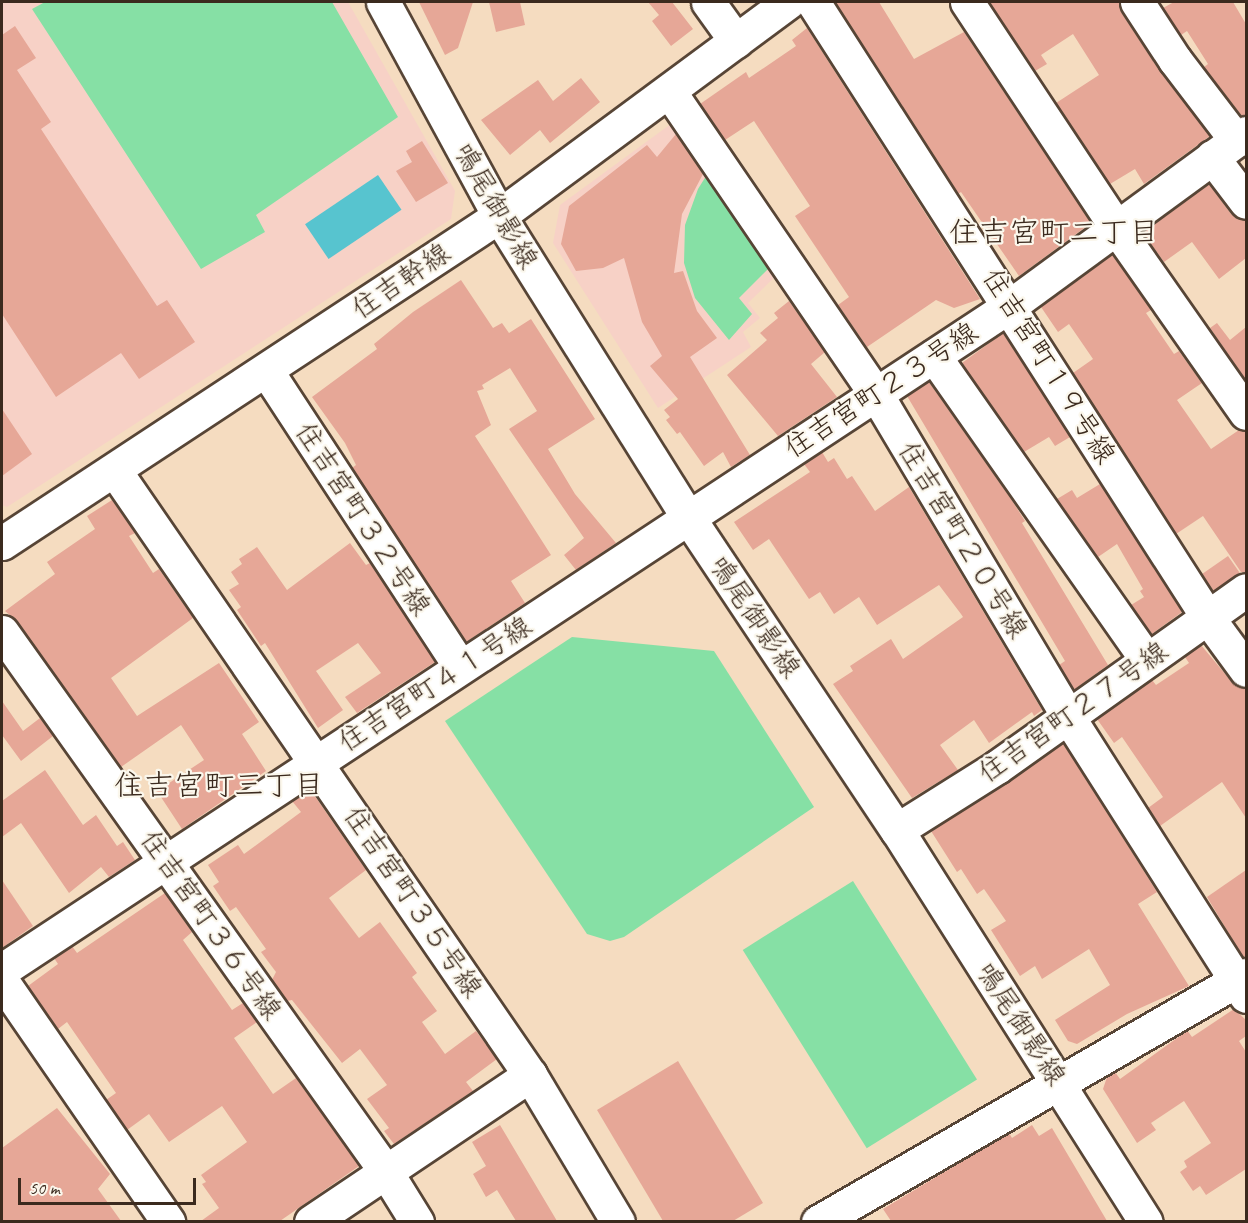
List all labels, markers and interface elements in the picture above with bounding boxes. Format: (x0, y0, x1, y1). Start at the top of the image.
street label: 鳴尾御影線 (446, 137, 546, 275)
district label: 住吉宮町二丁目 (949, 214, 1159, 250)
street label: 住吉幹線 (345, 236, 457, 326)
street label: 住吉宮町１９号線 (975, 262, 1123, 470)
street label: 住吉宮町２３号線 (778, 315, 984, 465)
street label: 住吉宮町３２号線 (288, 416, 438, 622)
street label: 住吉宮町２０号線 (891, 435, 1035, 645)
street label: 鳴尾御影線 (702, 550, 808, 684)
street label: 住吉宮町４１号線 (332, 609, 538, 759)
street label: 住吉宮町２７号線 (972, 634, 1174, 790)
district label: 住吉宮町三丁目 (114, 767, 324, 803)
street label: 住吉宮町３５号線 (336, 800, 490, 1004)
street label: 住吉宮町３６号線 (133, 824, 289, 1026)
street label: 鳴尾御影線 (969, 956, 1073, 1092)
scale bar (21, 1166, 200, 1204)
text: 50 m (29, 1177, 60, 1199)

